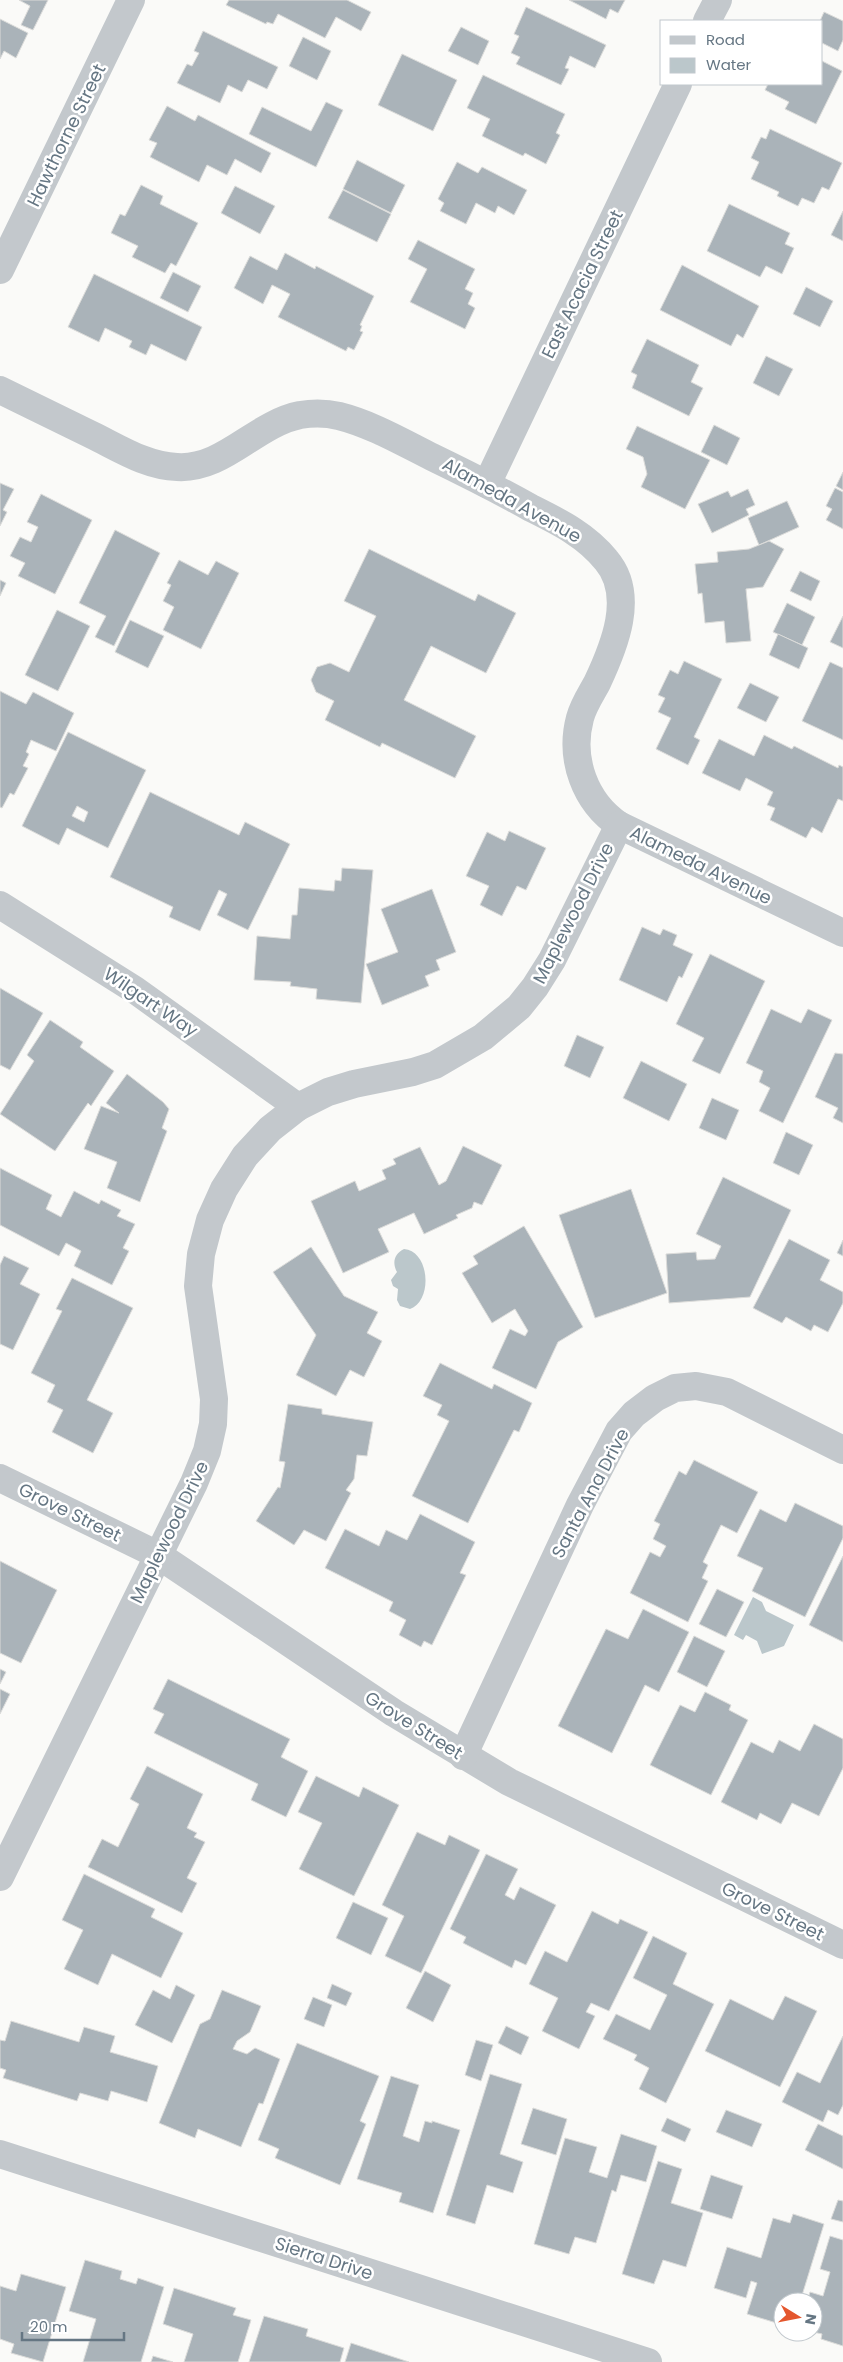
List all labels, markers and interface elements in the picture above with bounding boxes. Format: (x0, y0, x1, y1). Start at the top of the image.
legend (660, 20, 823, 85)
text: Road (706, 29, 745, 50)
text: Water (706, 54, 752, 75)
street label: Hawthorne Street (21, 59, 111, 211)
street label: East Acacia Street (535, 206, 629, 362)
street label: Alameda Avenue (438, 451, 586, 549)
street label: Alameda Avenue (626, 820, 776, 910)
street label: Maplewood Drive (527, 838, 619, 988)
street label: Wilgart Way (99, 961, 203, 1043)
street label: Santa Ana Drive (545, 1424, 635, 1562)
street label: Maplewood Drive (124, 1457, 214, 1607)
street label: Grove Street (15, 1476, 125, 1548)
street label: Grove Street (360, 1685, 468, 1765)
street label: Grove Street (718, 1875, 828, 1947)
street label: Sierra Drive (272, 2230, 376, 2286)
north arrow (773, 2292, 823, 2342)
scale bar (22, 2310, 125, 2342)
text: N (800, 2312, 822, 2326)
text: 20 m (30, 2316, 68, 2337)

